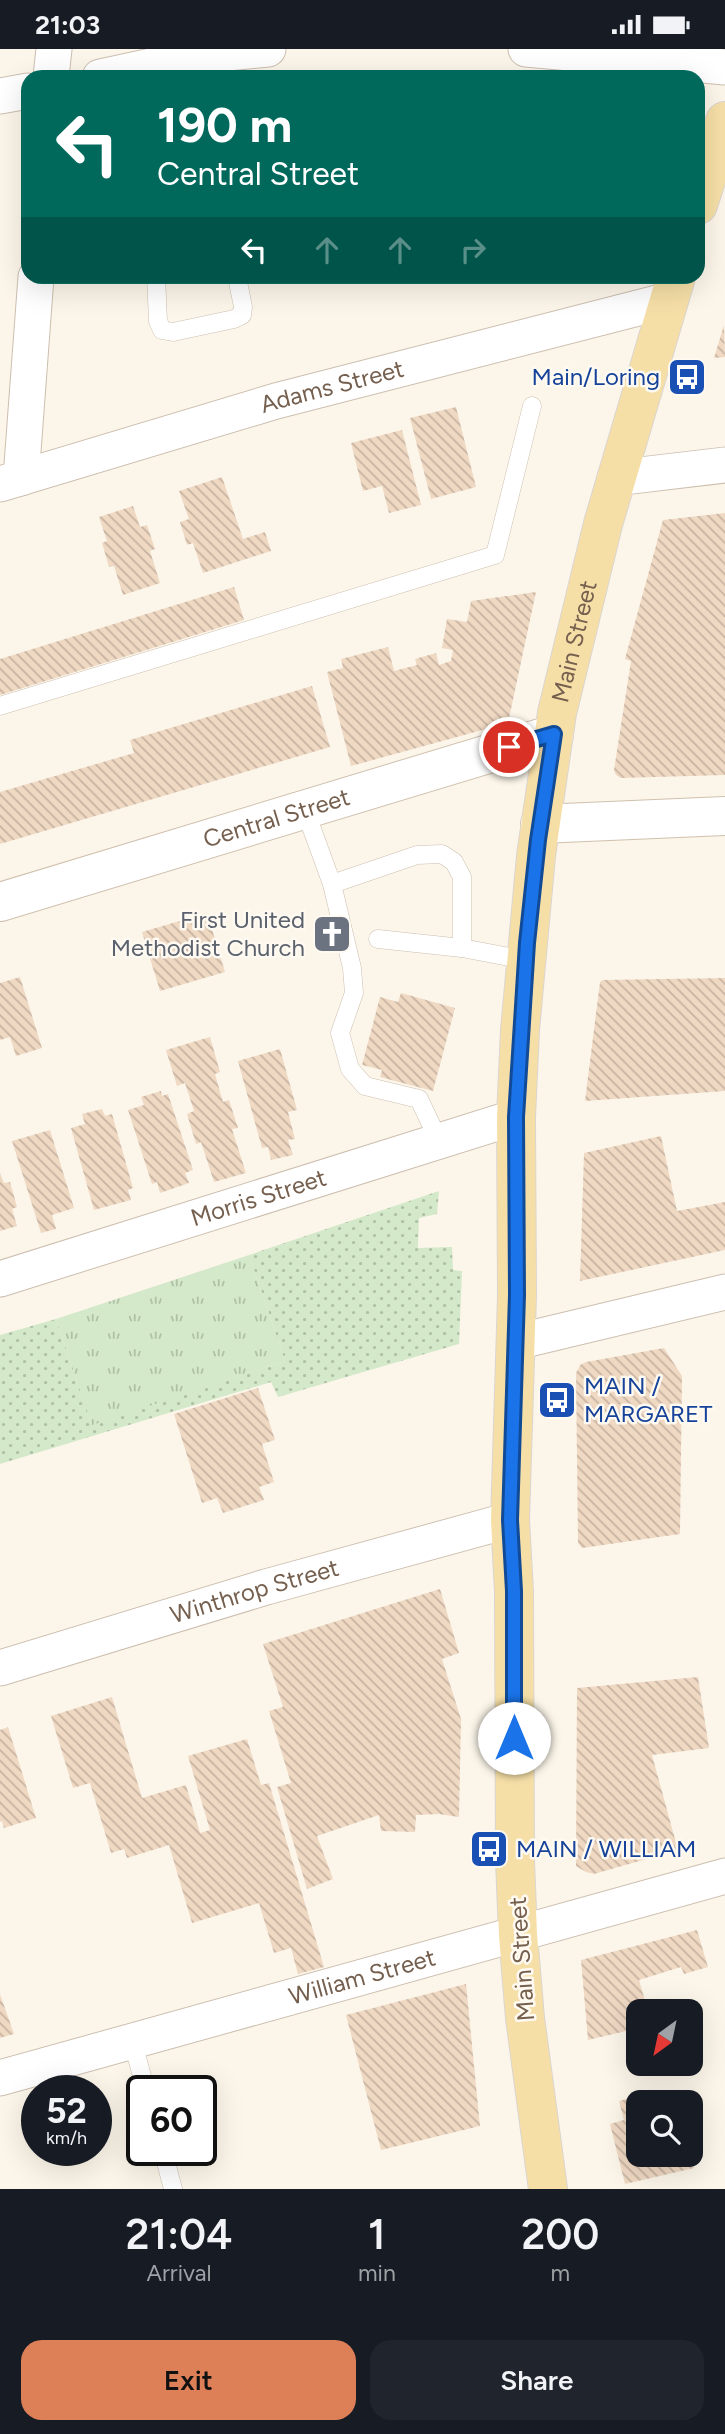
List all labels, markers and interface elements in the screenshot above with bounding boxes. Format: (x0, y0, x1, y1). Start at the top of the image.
text: 21:03 (35, 9, 100, 41)
text: 190 m (157, 95, 292, 154)
icon: left (42, 98, 133, 189)
text: Central Street (157, 155, 359, 193)
icon: left (235, 231, 273, 269)
icon: ahead (308, 231, 346, 269)
icon: ahead (381, 231, 419, 269)
icon: right (454, 231, 492, 269)
street label: Adams Street (257, 354, 407, 419)
bus stop icon: Main/Loring (666, 356, 708, 398)
place label: Main/Loring (532, 362, 660, 391)
street label: Main Street (545, 577, 603, 705)
pin (479, 717, 539, 777)
icon: arrive (490, 728, 528, 766)
street label: Central Street (200, 782, 353, 854)
place label: First United Methodist Church (111, 905, 305, 962)
church icon: First United Methodist Church (311, 913, 353, 955)
street label: Morris Street (187, 1162, 330, 1232)
place label: MAIN / MARGARET (584, 1371, 712, 1428)
bus stop icon: MAIN / MARGARET (536, 1379, 578, 1421)
street label: Winthrop Street (167, 1553, 342, 1629)
position arrow (477, 1701, 551, 1775)
bus stop icon: MAIN / WILLIAM (468, 1828, 510, 1870)
place label: MAIN / WILLIAM (516, 1834, 696, 1863)
street label: Main Street (503, 1896, 540, 2022)
street label: William Street (286, 1942, 439, 2011)
north arrow (626, 1999, 704, 2075)
map controls (626, 1999, 703, 2167)
speed limit sign: 60 (126, 2075, 217, 2166)
text: 52 (46, 2090, 87, 2132)
button: search (626, 2090, 703, 2167)
text: km/h (46, 2127, 87, 2149)
text: 21:04 (126, 2209, 232, 2260)
text: 1 (368, 2209, 386, 2260)
text: 200 (521, 2209, 599, 2260)
text: Arrival (147, 2259, 211, 2287)
text: min (358, 2259, 396, 2287)
text: m (551, 2259, 570, 2287)
button: Exit (21, 2340, 356, 2420)
button: Share (370, 2340, 704, 2420)

